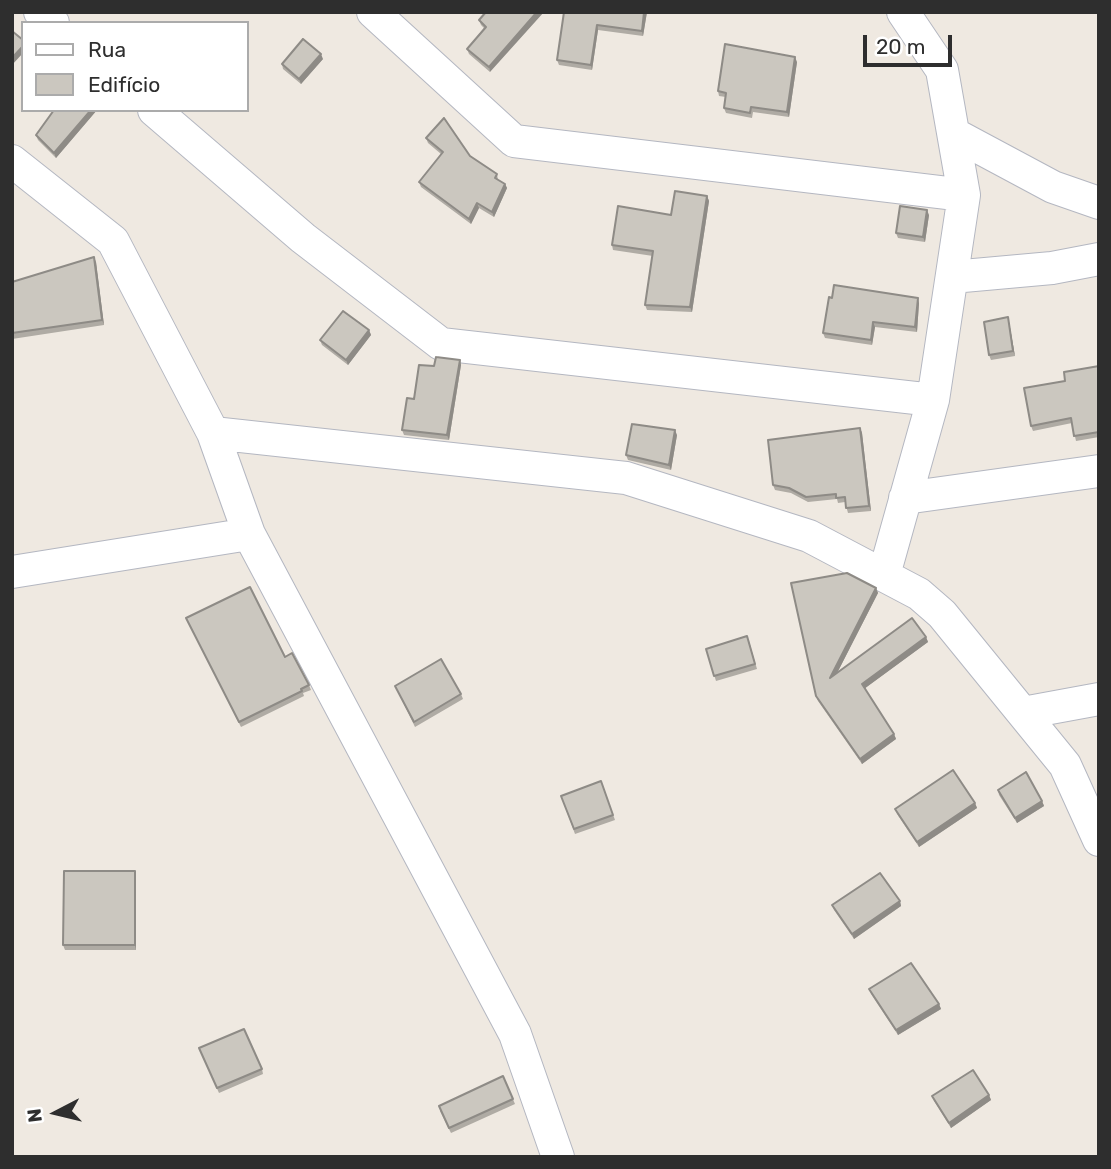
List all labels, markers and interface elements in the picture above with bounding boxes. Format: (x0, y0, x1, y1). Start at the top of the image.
legend (21, 21, 248, 112)
scale bar (866, 21, 955, 65)
text: 20 m (876, 34, 925, 59)
text: Rua (88, 37, 126, 62)
text: Edifício (88, 72, 160, 97)
north arrow (21, 1078, 91, 1148)
text: N (22, 1107, 47, 1124)

